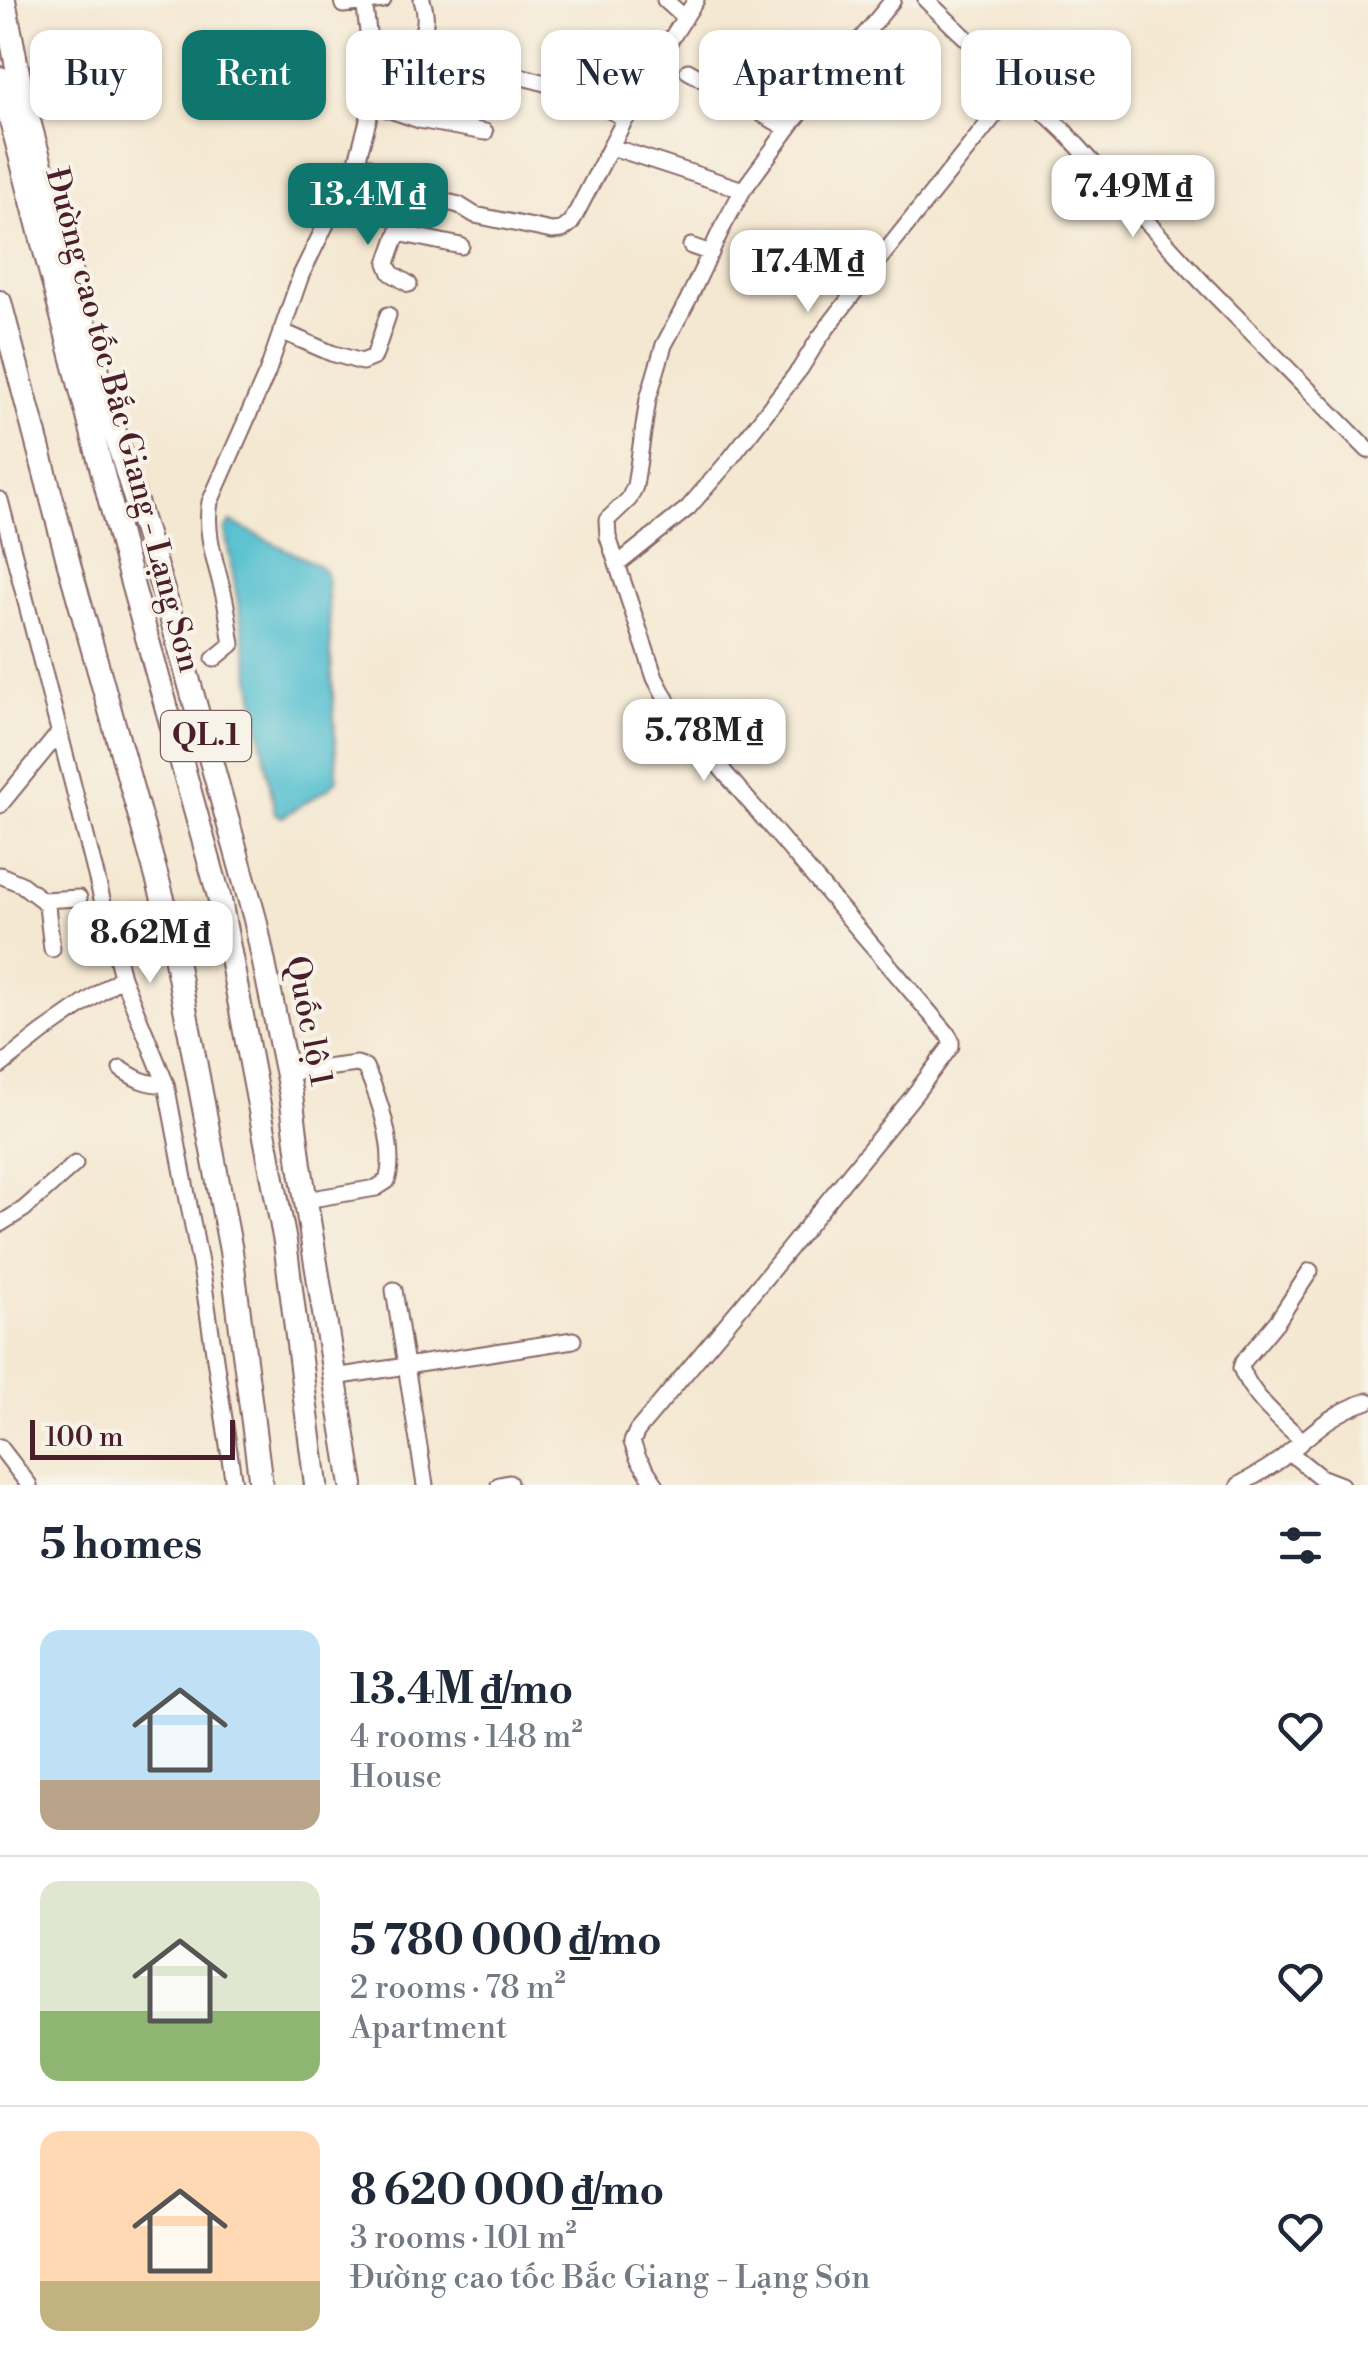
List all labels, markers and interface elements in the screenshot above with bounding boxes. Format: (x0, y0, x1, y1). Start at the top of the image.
chip: Buy (30, 30, 162, 120)
chip: Rent (182, 30, 326, 120)
chip: Filters (346, 30, 521, 120)
chip: New (541, 30, 679, 120)
chip: Apartment (699, 30, 941, 120)
chip: House (961, 30, 1131, 120)
pin: 7.49M ₫ (1041, 155, 1225, 240)
pin: 13.4M ₫ (276, 163, 460, 248)
street label: Đường cao tốc Bắc Giang - Lạng Sơn (36, 164, 210, 676)
text: 7.49M ₫ (1074, 167, 1192, 207)
text: 13.4M ₫ (310, 175, 426, 215)
pin: 17.4M ₫ (716, 230, 900, 315)
text: 17.4M ₫ (752, 242, 864, 282)
pin: 5.78M ₫ (612, 699, 796, 784)
road number: QL.1 (161, 711, 251, 761)
text: 5.78M ₫ (645, 711, 763, 751)
pin: 8.62M ₫ (58, 901, 242, 986)
text: 8.62M ₫ (90, 913, 210, 953)
street label: Quốc lộ 1 (277, 952, 341, 1090)
scale bar (30, 1415, 235, 1460)
text: 100 m (45, 1420, 124, 1455)
icon: filters (1273, 1518, 1328, 1573)
text: 5 homes (40, 1519, 202, 1572)
text: 13.4M ₫/mo (350, 1664, 573, 1717)
icon: home (120, 1670, 240, 1790)
icon: heart (1273, 1703, 1328, 1758)
text: 4 rooms · 148 m² (350, 1717, 583, 1757)
text: House (350, 1757, 442, 1797)
text: 5 780 000 ₫/mo (350, 1915, 662, 1968)
icon: home (120, 1921, 240, 2041)
icon: heart (1273, 1954, 1328, 2009)
text: 2 rooms · 78 m² (350, 1968, 566, 2008)
text: Apartment (350, 2008, 507, 2048)
text: 8 620 000 ₫/mo (350, 2165, 664, 2218)
icon: home (120, 2171, 240, 2291)
icon: heart (1273, 2204, 1328, 2259)
text: 3 rooms · 101 m² (350, 2218, 577, 2258)
text: Đường cao tốc Bắc Giang - Lạng Sơn (350, 2258, 870, 2298)

